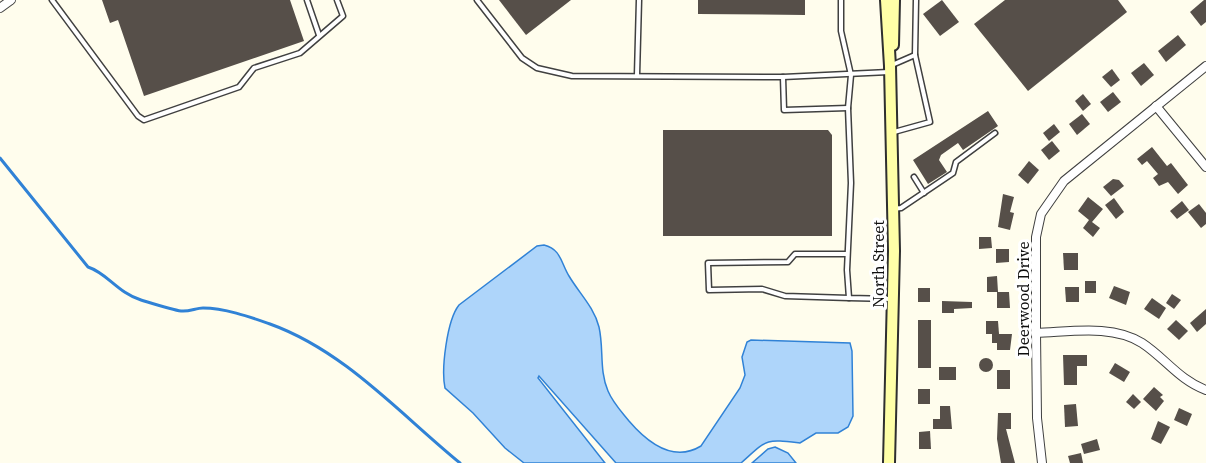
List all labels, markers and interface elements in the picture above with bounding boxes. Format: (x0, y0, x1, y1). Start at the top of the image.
street label: North Street (867, 220, 889, 308)
street label: Deerwood Drive (1012, 241, 1034, 357)

